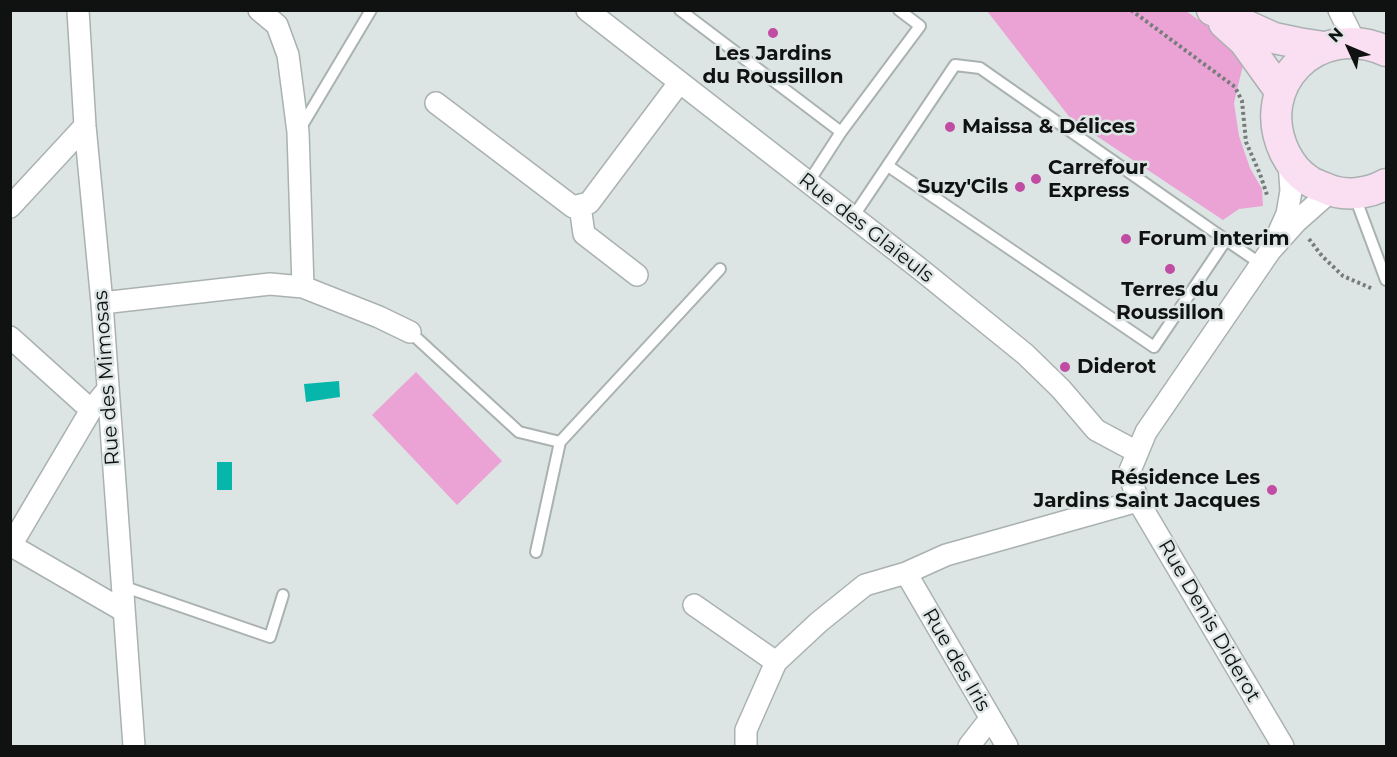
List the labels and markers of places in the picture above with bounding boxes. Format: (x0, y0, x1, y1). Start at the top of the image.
marker: Les Jardins du Roussillon (766, 26, 780, 40)
place label: Les Jardins du Roussillon (703, 42, 843, 89)
place label: Maissa & Délices (962, 115, 1135, 139)
marker: Maissa & Délices (943, 120, 957, 134)
place label: Carrefour Express (1048, 156, 1147, 203)
marker: Carrefour Express (1029, 172, 1043, 186)
place label: Suzy'Cils (917, 175, 1008, 199)
marker: Suzy'Cils (1013, 180, 1027, 194)
place label: Forum Interim (1138, 227, 1290, 251)
marker: Forum Interim (1119, 232, 1133, 246)
marker: Terres du Roussillon (1163, 262, 1177, 276)
place label: Terres du Roussillon (1116, 278, 1224, 325)
place label: Diderot (1077, 355, 1156, 379)
marker: Diderot (1058, 360, 1072, 374)
place label: Résidence Les Jardins Saint Jacques (1033, 466, 1260, 513)
marker: Résidence Les Jardins Saint Jacques (1265, 483, 1279, 497)

